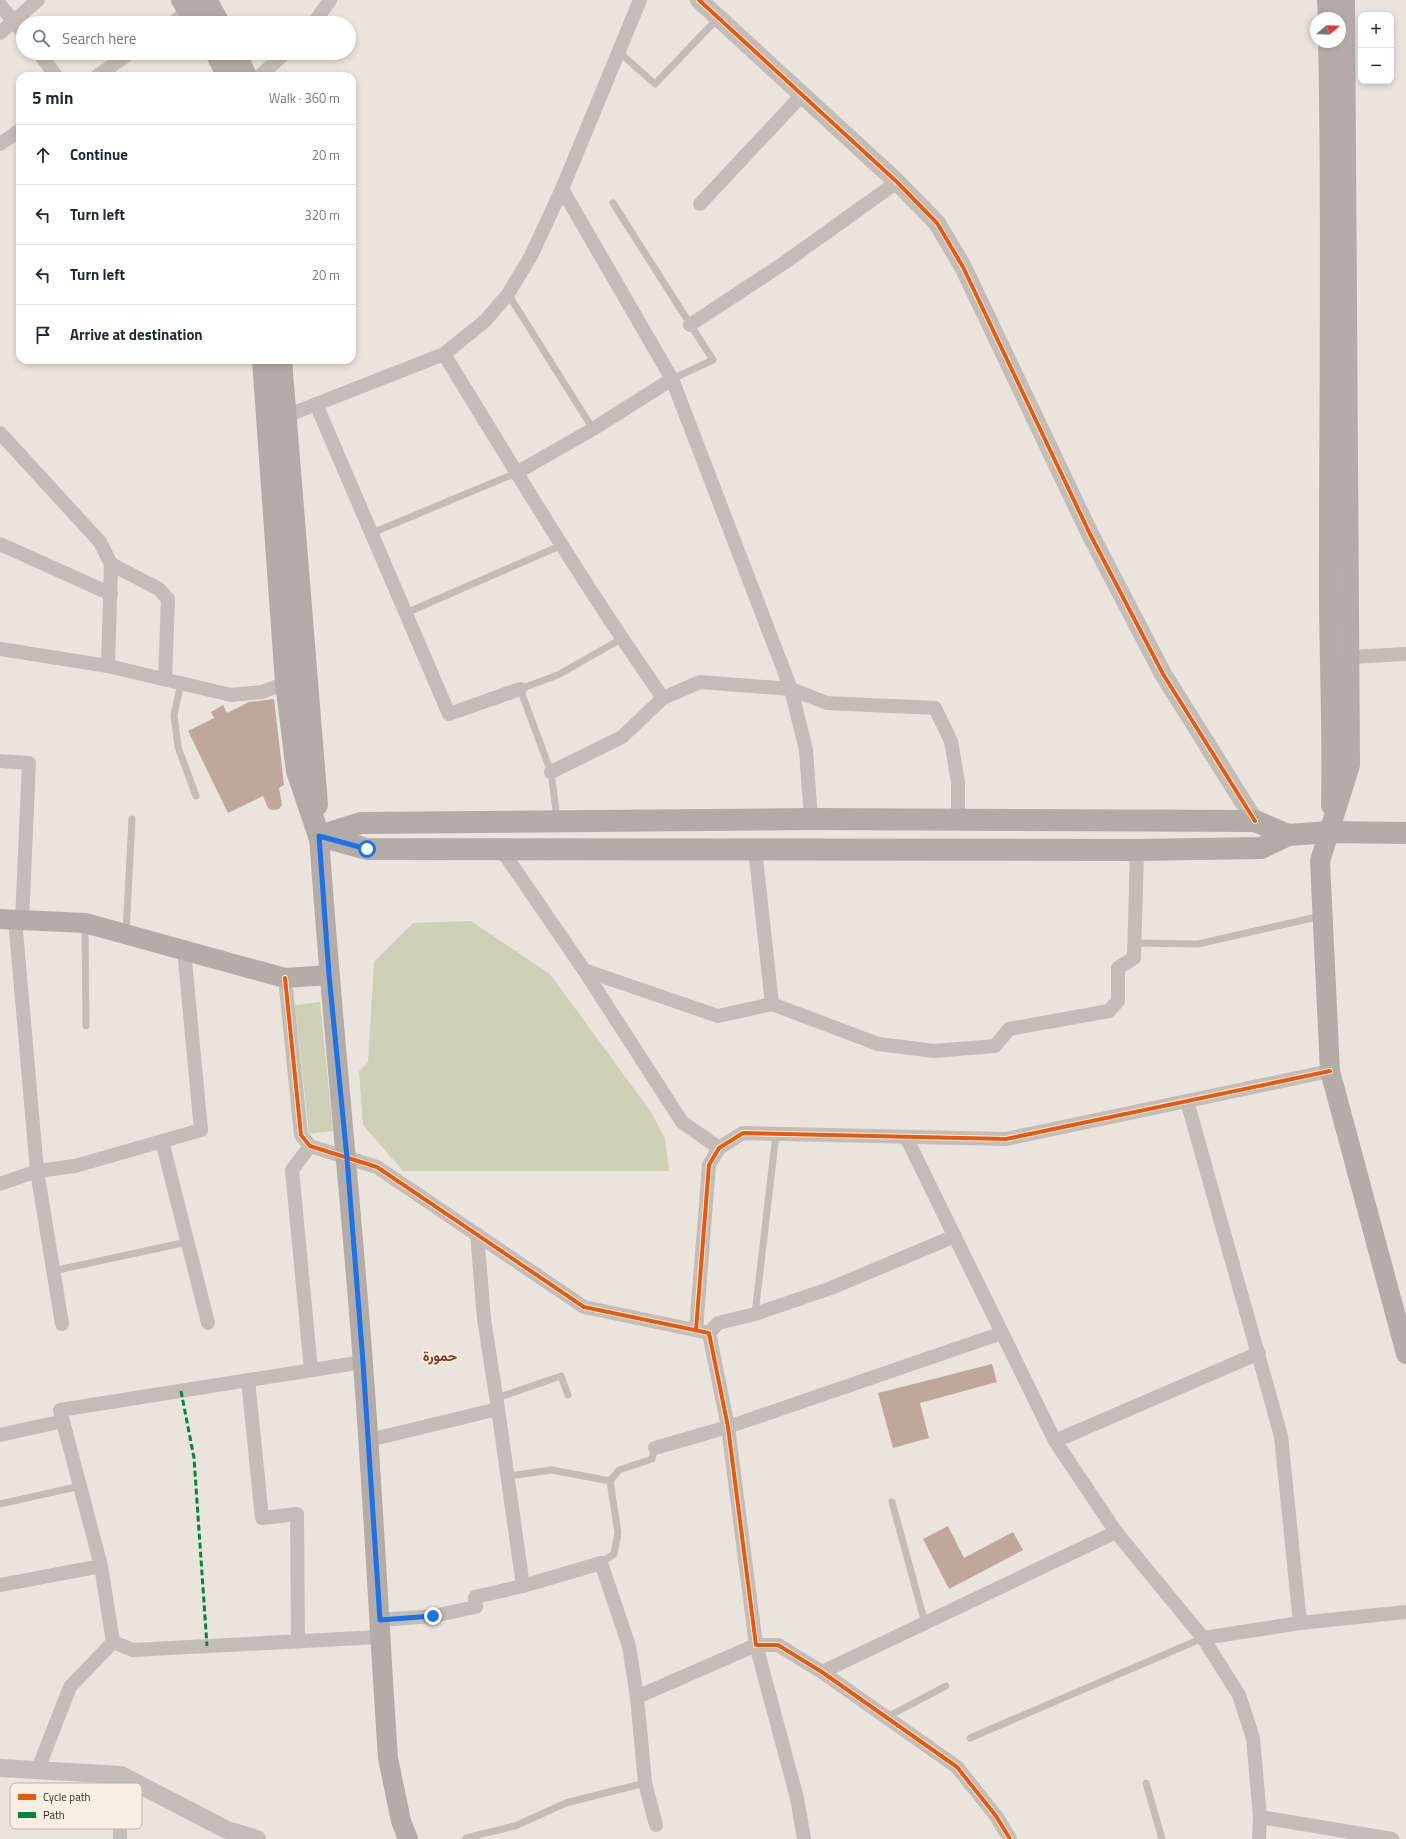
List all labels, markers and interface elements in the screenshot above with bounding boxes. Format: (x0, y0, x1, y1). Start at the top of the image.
north arrow (1310, 12, 1346, 48)
map controls (1358, 12, 1394, 84)
button: + (1358, 12, 1394, 48)
search box (16, 16, 356, 60)
icon: search (30, 27, 52, 49)
text: Search here (62, 27, 136, 50)
button: − (1358, 48, 1394, 84)
text: 5 min (32, 85, 73, 111)
text: Walk · 360 m (269, 88, 340, 108)
text: Continue (70, 143, 128, 166)
icon: ahead (32, 144, 54, 166)
text: 20 m (312, 145, 340, 165)
text: Turn left (70, 203, 125, 226)
icon: left (32, 204, 54, 226)
text: 320 m (304, 205, 340, 225)
text: Turn left (70, 263, 125, 286)
icon: left (32, 264, 54, 286)
text: 20 m (312, 265, 340, 285)
text: Arrive at destination (70, 323, 203, 346)
icon: arrive (32, 324, 54, 346)
route start (358, 840, 376, 858)
district label: حمورة (423, 1345, 458, 1366)
route end (424, 1607, 442, 1625)
legend (10, 1783, 142, 1829)
text: Cycle path (43, 1789, 91, 1805)
text: Path (43, 1807, 65, 1823)

